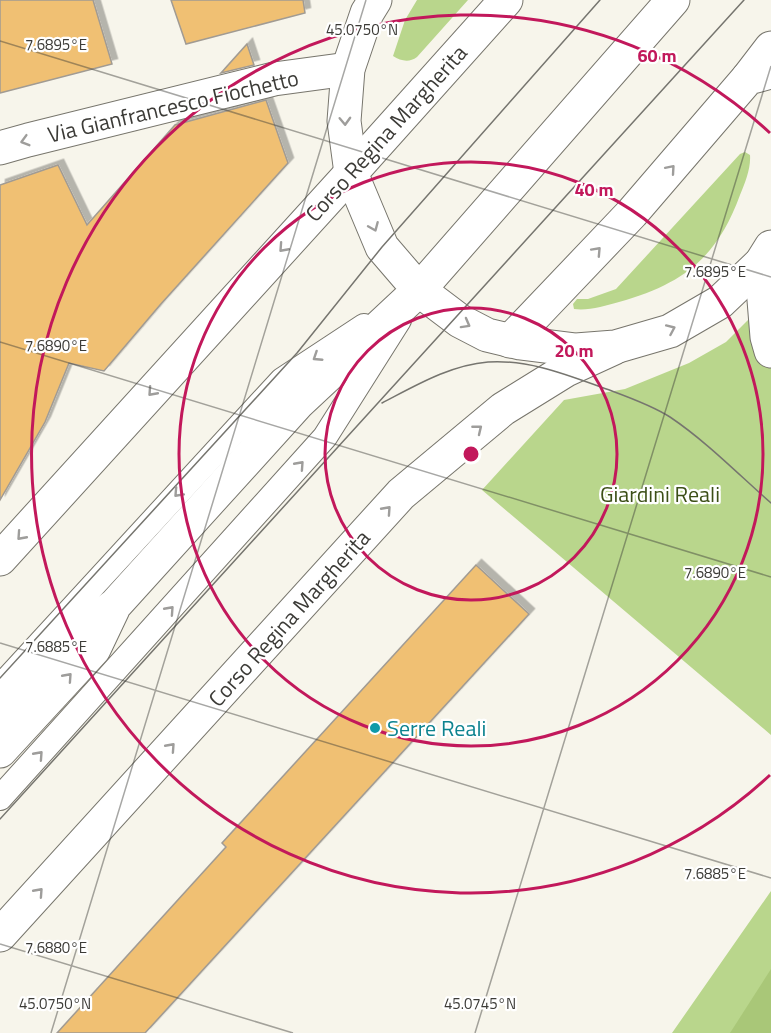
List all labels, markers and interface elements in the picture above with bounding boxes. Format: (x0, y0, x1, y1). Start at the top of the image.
text: 45.0750°N (326, 18, 398, 41)
text: 7.6895°E (25, 33, 87, 56)
street label: Corso Regina Margherita (297, 37, 475, 229)
text: 60 m (637, 42, 677, 69)
street label: Via Gianfrancesco Fiochetto (44, 61, 302, 151)
one-way arrow (339, 117, 351, 126)
one-way arrow (20, 134, 31, 146)
one-way arrow (664, 165, 675, 176)
text: 40 m (574, 176, 614, 203)
one-way arrow (367, 221, 379, 232)
one-way arrow (279, 241, 290, 252)
one-way arrow (590, 248, 601, 258)
text: 7.6895°E (684, 260, 746, 283)
one-way arrow (460, 317, 470, 328)
one-way arrow (665, 325, 676, 337)
text: 7.6890°E (25, 334, 87, 357)
text: 20 m (554, 337, 594, 364)
one-way arrow (313, 350, 324, 361)
one-way arrow (148, 385, 159, 396)
one-way arrow (471, 426, 482, 437)
centre of rings (461, 444, 481, 464)
one-way arrow (293, 461, 304, 472)
park label: Giardini Reali (600, 477, 720, 511)
one-way arrow (174, 486, 185, 497)
one-way arrow (380, 506, 391, 517)
street label: Corso Regina Margherita (200, 522, 378, 714)
one-way arrow (17, 530, 28, 540)
text: 7.6890°E (684, 561, 746, 584)
one-way arrow (163, 606, 174, 617)
text: 7.6885°E (25, 635, 87, 658)
one-way arrow (61, 674, 72, 684)
place label: Serre Reali (387, 711, 486, 745)
marker: Serre Reali (368, 721, 382, 735)
one-way arrow (164, 744, 175, 754)
one-way arrow (32, 751, 43, 761)
text: 7.6885°E (684, 862, 746, 885)
one-way arrow (32, 888, 43, 898)
text: 7.6880°E (25, 936, 87, 959)
text: 45.0750°N (19, 992, 91, 1015)
text: 45.0745°N (444, 992, 516, 1015)

